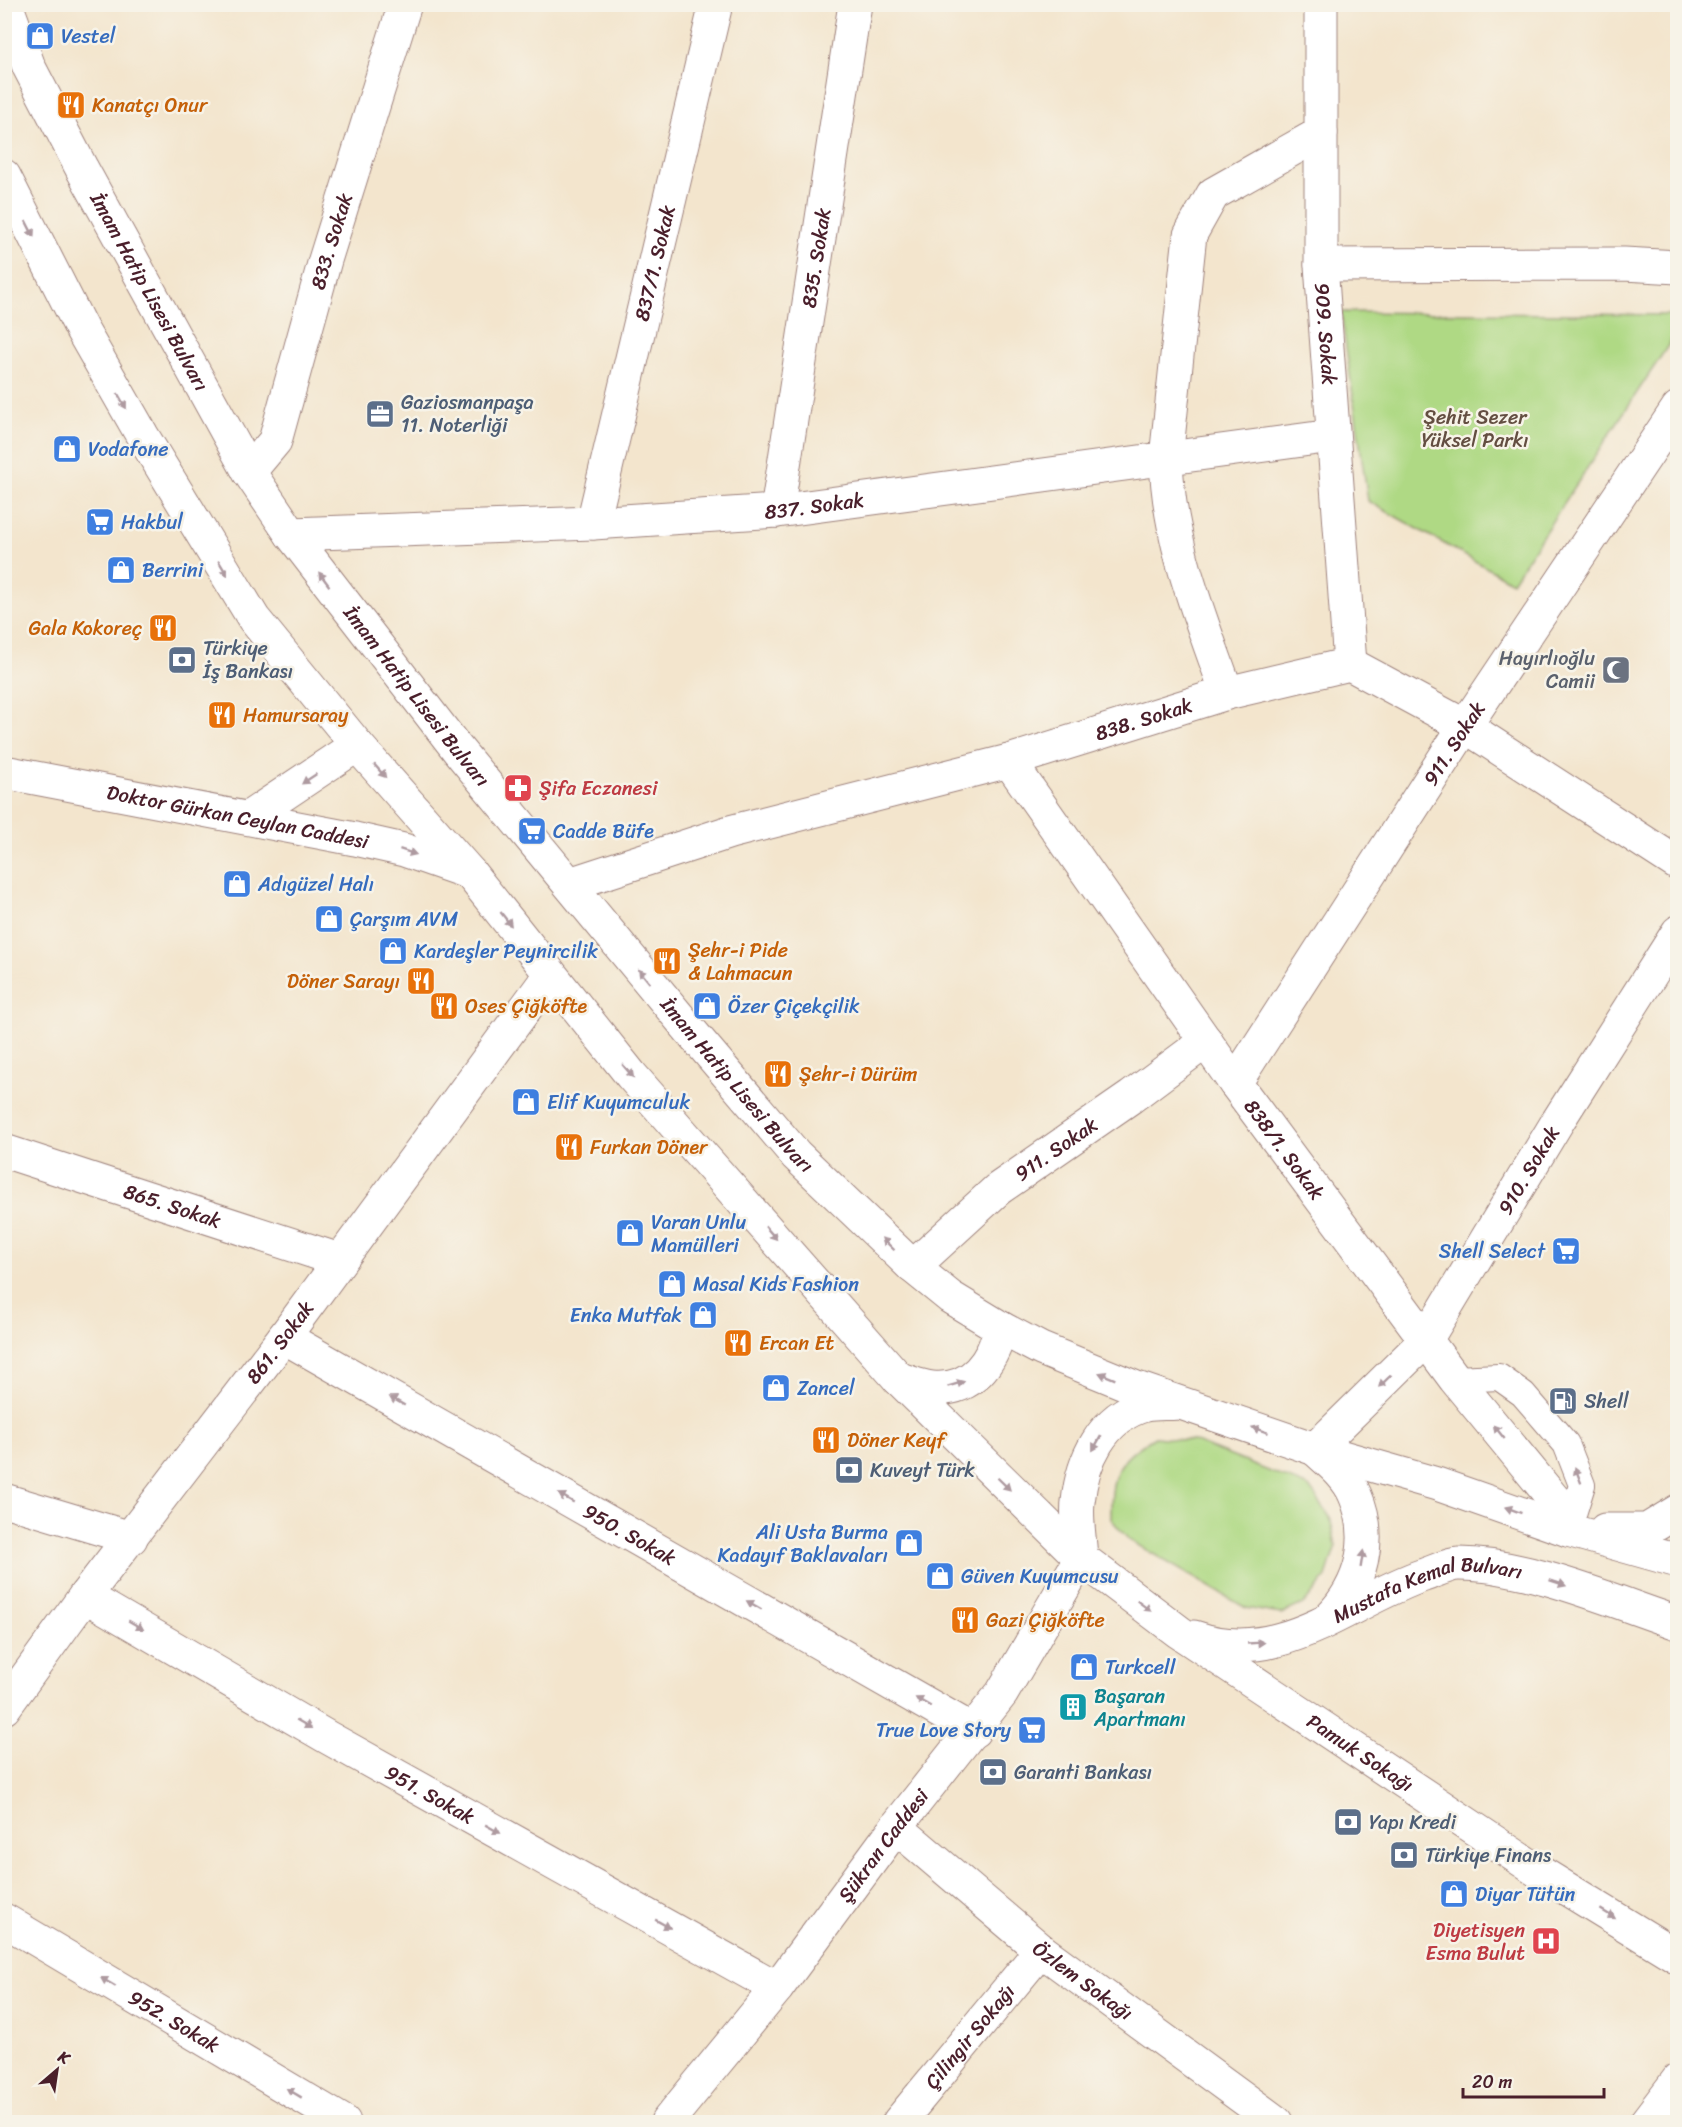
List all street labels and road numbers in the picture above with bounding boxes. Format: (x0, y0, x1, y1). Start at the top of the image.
street label: İmam Hatip Lisesi Bulvarı (80, 185, 218, 398)
street label: 833. Sokak (301, 188, 363, 294)
street label: 837/1. Sokak (624, 201, 686, 325)
street label: 835. Sokak (791, 205, 841, 310)
street label: 909. Sokak (1304, 281, 1347, 387)
street label: 837. Sokak (763, 482, 866, 530)
street label: İmam Hatip Lisesi Bulvarı (333, 597, 499, 795)
street label: 838. Sokak (1090, 688, 1197, 751)
street label: 911. Sokak (1414, 694, 1495, 793)
street label: Doktor Gürkan Ceylan Caddesi (104, 775, 372, 860)
street label: İmam Hatip Lisesi Bulvarı (650, 989, 822, 1182)
street label: 838/1. Sokak (1234, 1091, 1334, 1208)
street label: 911. Sokak (1007, 1108, 1106, 1191)
street label: 910. Sokak (1488, 1119, 1570, 1222)
street label: 865. Sokak (119, 1174, 226, 1239)
street label: 861. Sokak (237, 1293, 323, 1392)
street label: 950. Sokak (576, 1494, 683, 1576)
street label: Mustafa Kemal Bulvarı (1326, 1547, 1526, 1633)
street label: Pamuk Sokağı (1299, 1705, 1421, 1802)
street label: 951. Sokak (378, 1756, 482, 1834)
street label: Şükran Caddesi (829, 1780, 939, 1910)
street label: Özlem Sokağı (1024, 1932, 1141, 2030)
street label: Çilingir Sokağı (916, 1976, 1024, 2097)
street label: 952. Sokak (121, 1981, 227, 2063)

